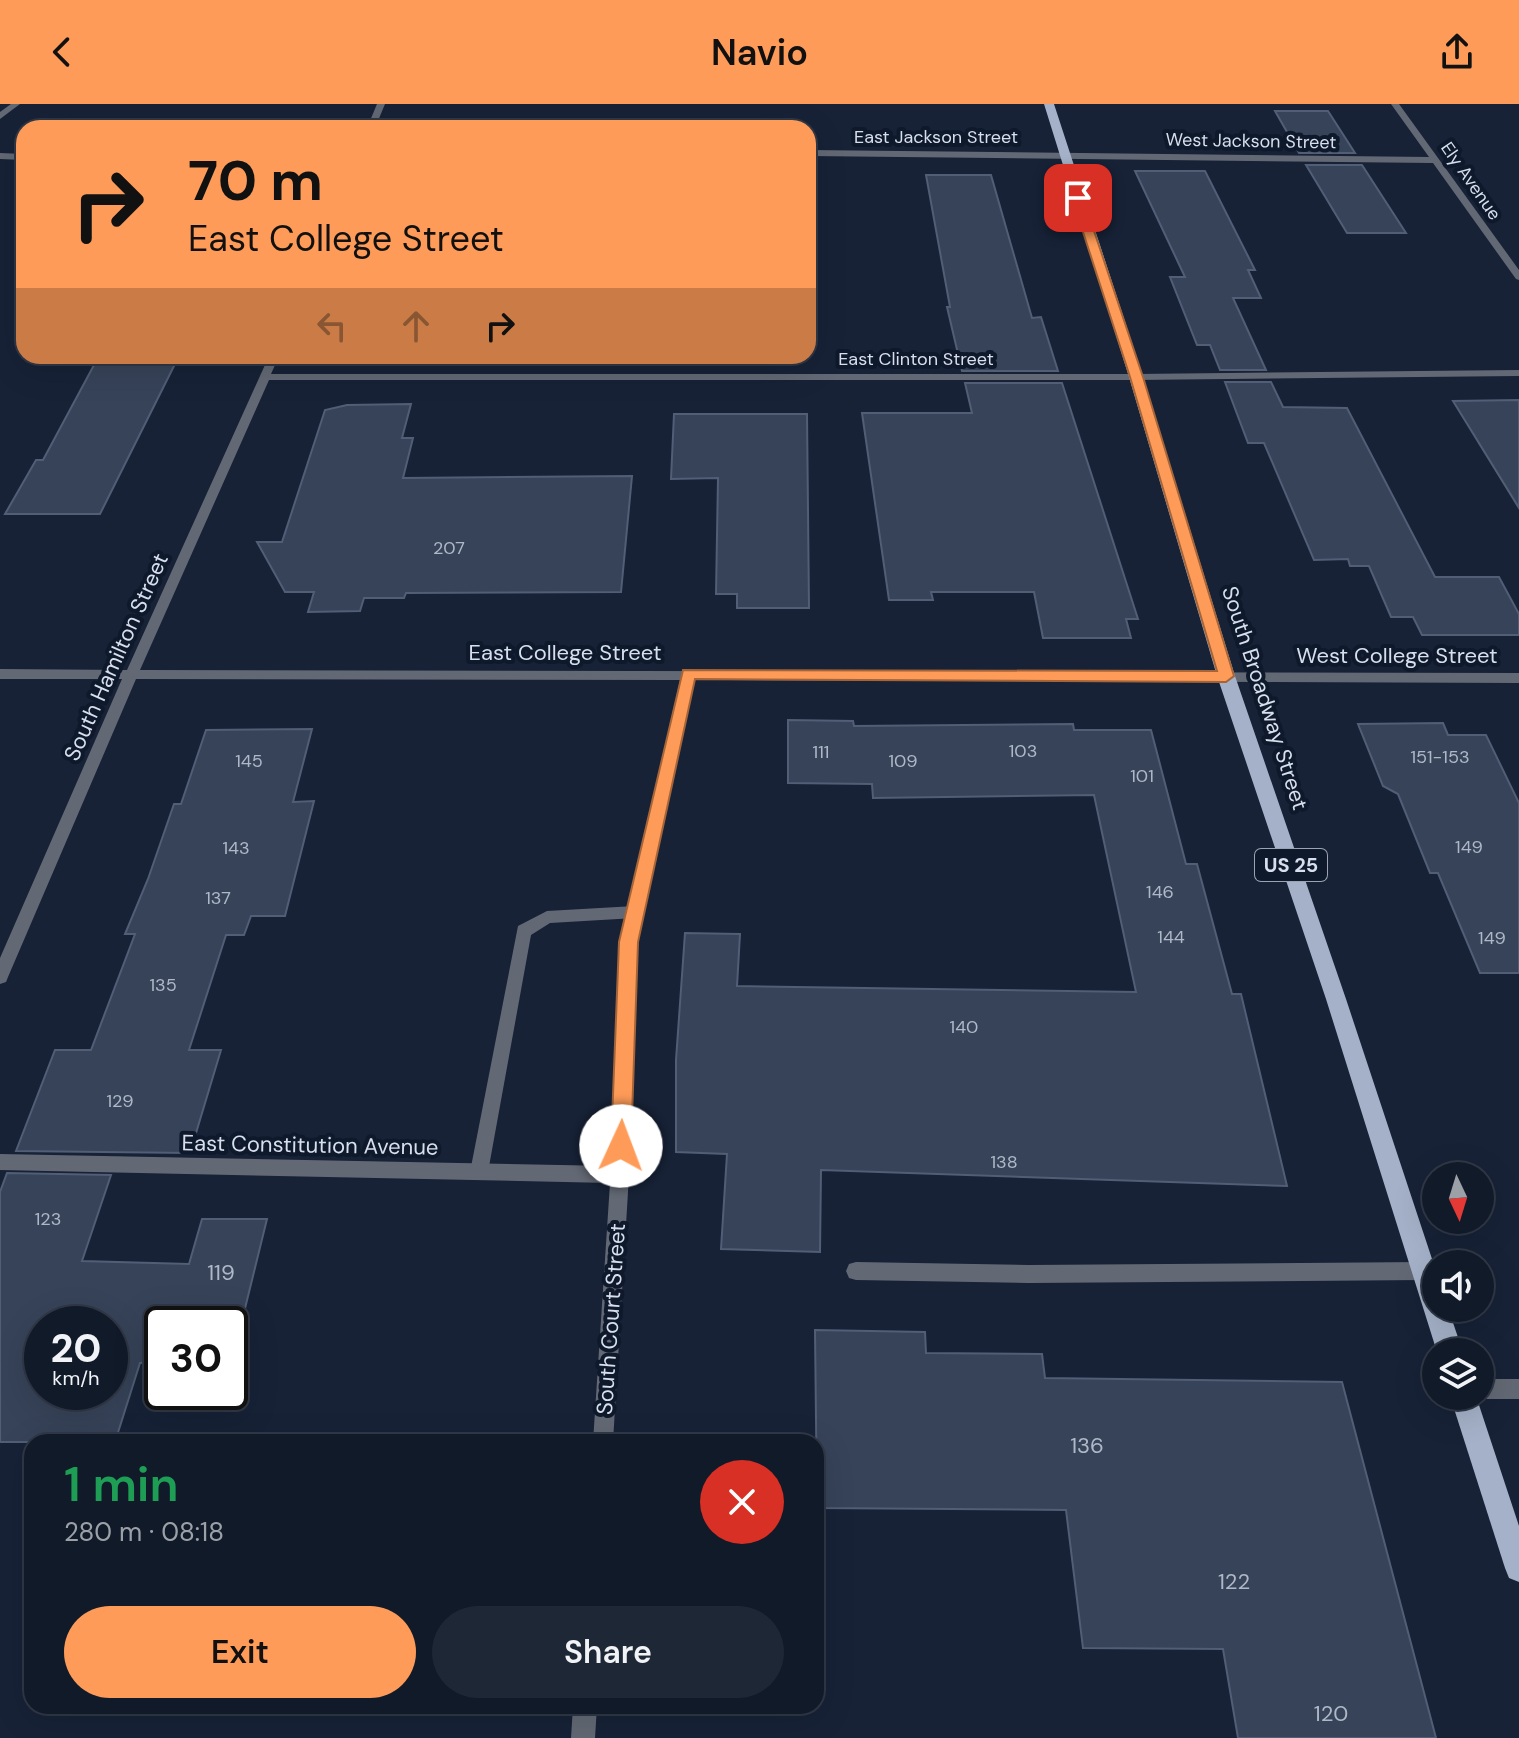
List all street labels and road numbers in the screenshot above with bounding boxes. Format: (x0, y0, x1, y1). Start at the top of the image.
street label: East Jackson Street (854, 125, 1018, 149)
street label: West Jackson Street (1165, 128, 1337, 154)
street label: Ely Avenue (1435, 137, 1507, 225)
street label: East Clinton Street (838, 347, 994, 371)
street label: South Hamilton Street (57, 549, 175, 765)
street label: South Broadway Street (1215, 582, 1315, 814)
street label: East College Street (468, 638, 662, 667)
street label: West College Street (1296, 641, 1498, 670)
road number: US 25 (1255, 849, 1327, 881)
street label: East Constitution Avenue (181, 1128, 439, 1162)
street label: South Court Street (590, 1222, 632, 1416)

